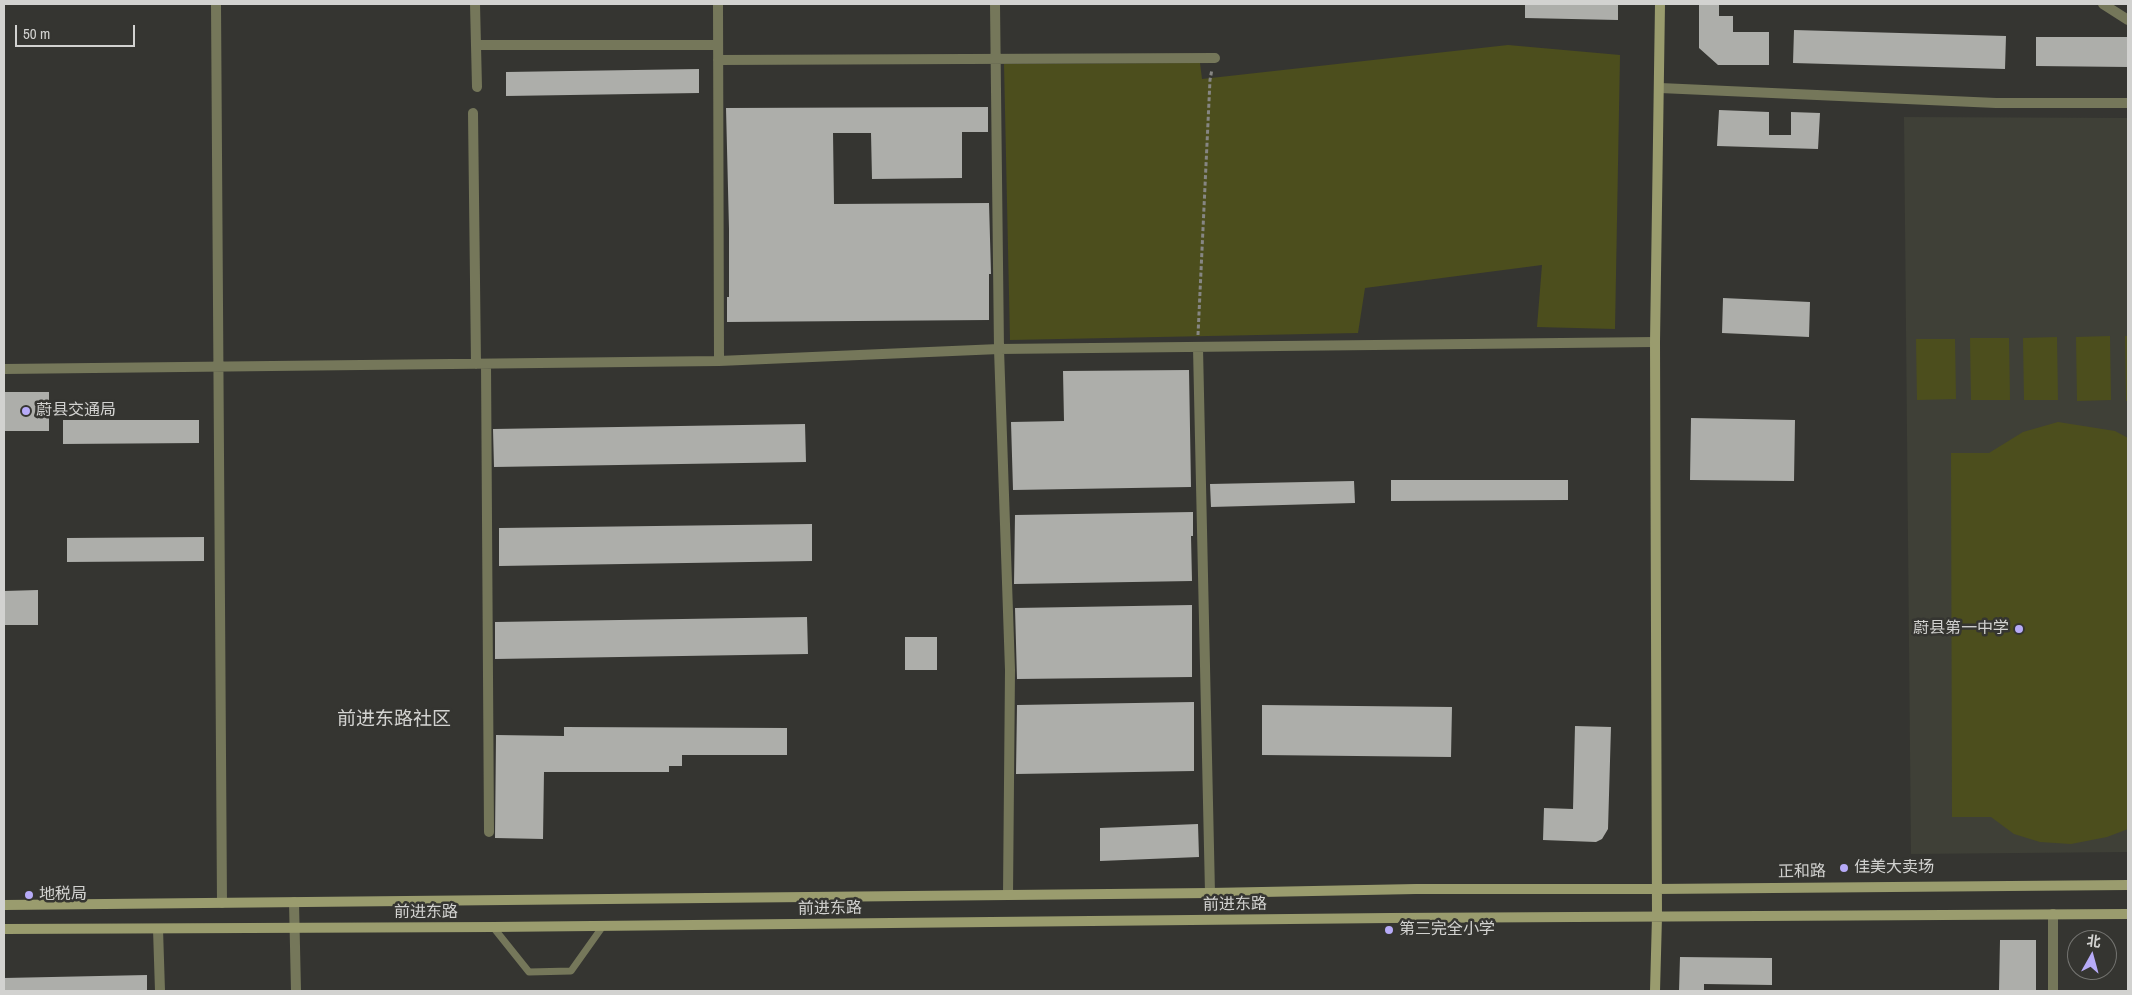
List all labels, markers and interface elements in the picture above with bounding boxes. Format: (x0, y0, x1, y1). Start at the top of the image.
scale bar (18, 15, 138, 47)
text: 50 m (23, 23, 50, 44)
place label: 蔚县交通局 (36, 401, 116, 421)
marker: 蔚县交通局 (20, 405, 32, 417)
place label: 蔚县第一中学 (1913, 619, 2009, 639)
marker: 蔚县第一中学 (2013, 623, 2025, 635)
district label: 前进东路社区 (337, 709, 451, 731)
place label: 佳美大卖场 (1854, 858, 1934, 878)
street label: 正和路 (1778, 862, 1826, 882)
marker: 佳美大卖场 (1838, 862, 1850, 874)
place label: 地税局 (39, 885, 87, 905)
marker: 地税局 (23, 889, 35, 901)
street label: 前进东路 (1203, 895, 1267, 915)
street label: 前进东路 (798, 899, 862, 919)
street label: 前进东路 (394, 903, 458, 923)
place label: 第三完全小学 (1399, 920, 1495, 940)
marker: 第三完全小学 (1383, 924, 1395, 936)
north arrow (2067, 930, 2117, 980)
text: 北 (2086, 931, 2102, 951)

